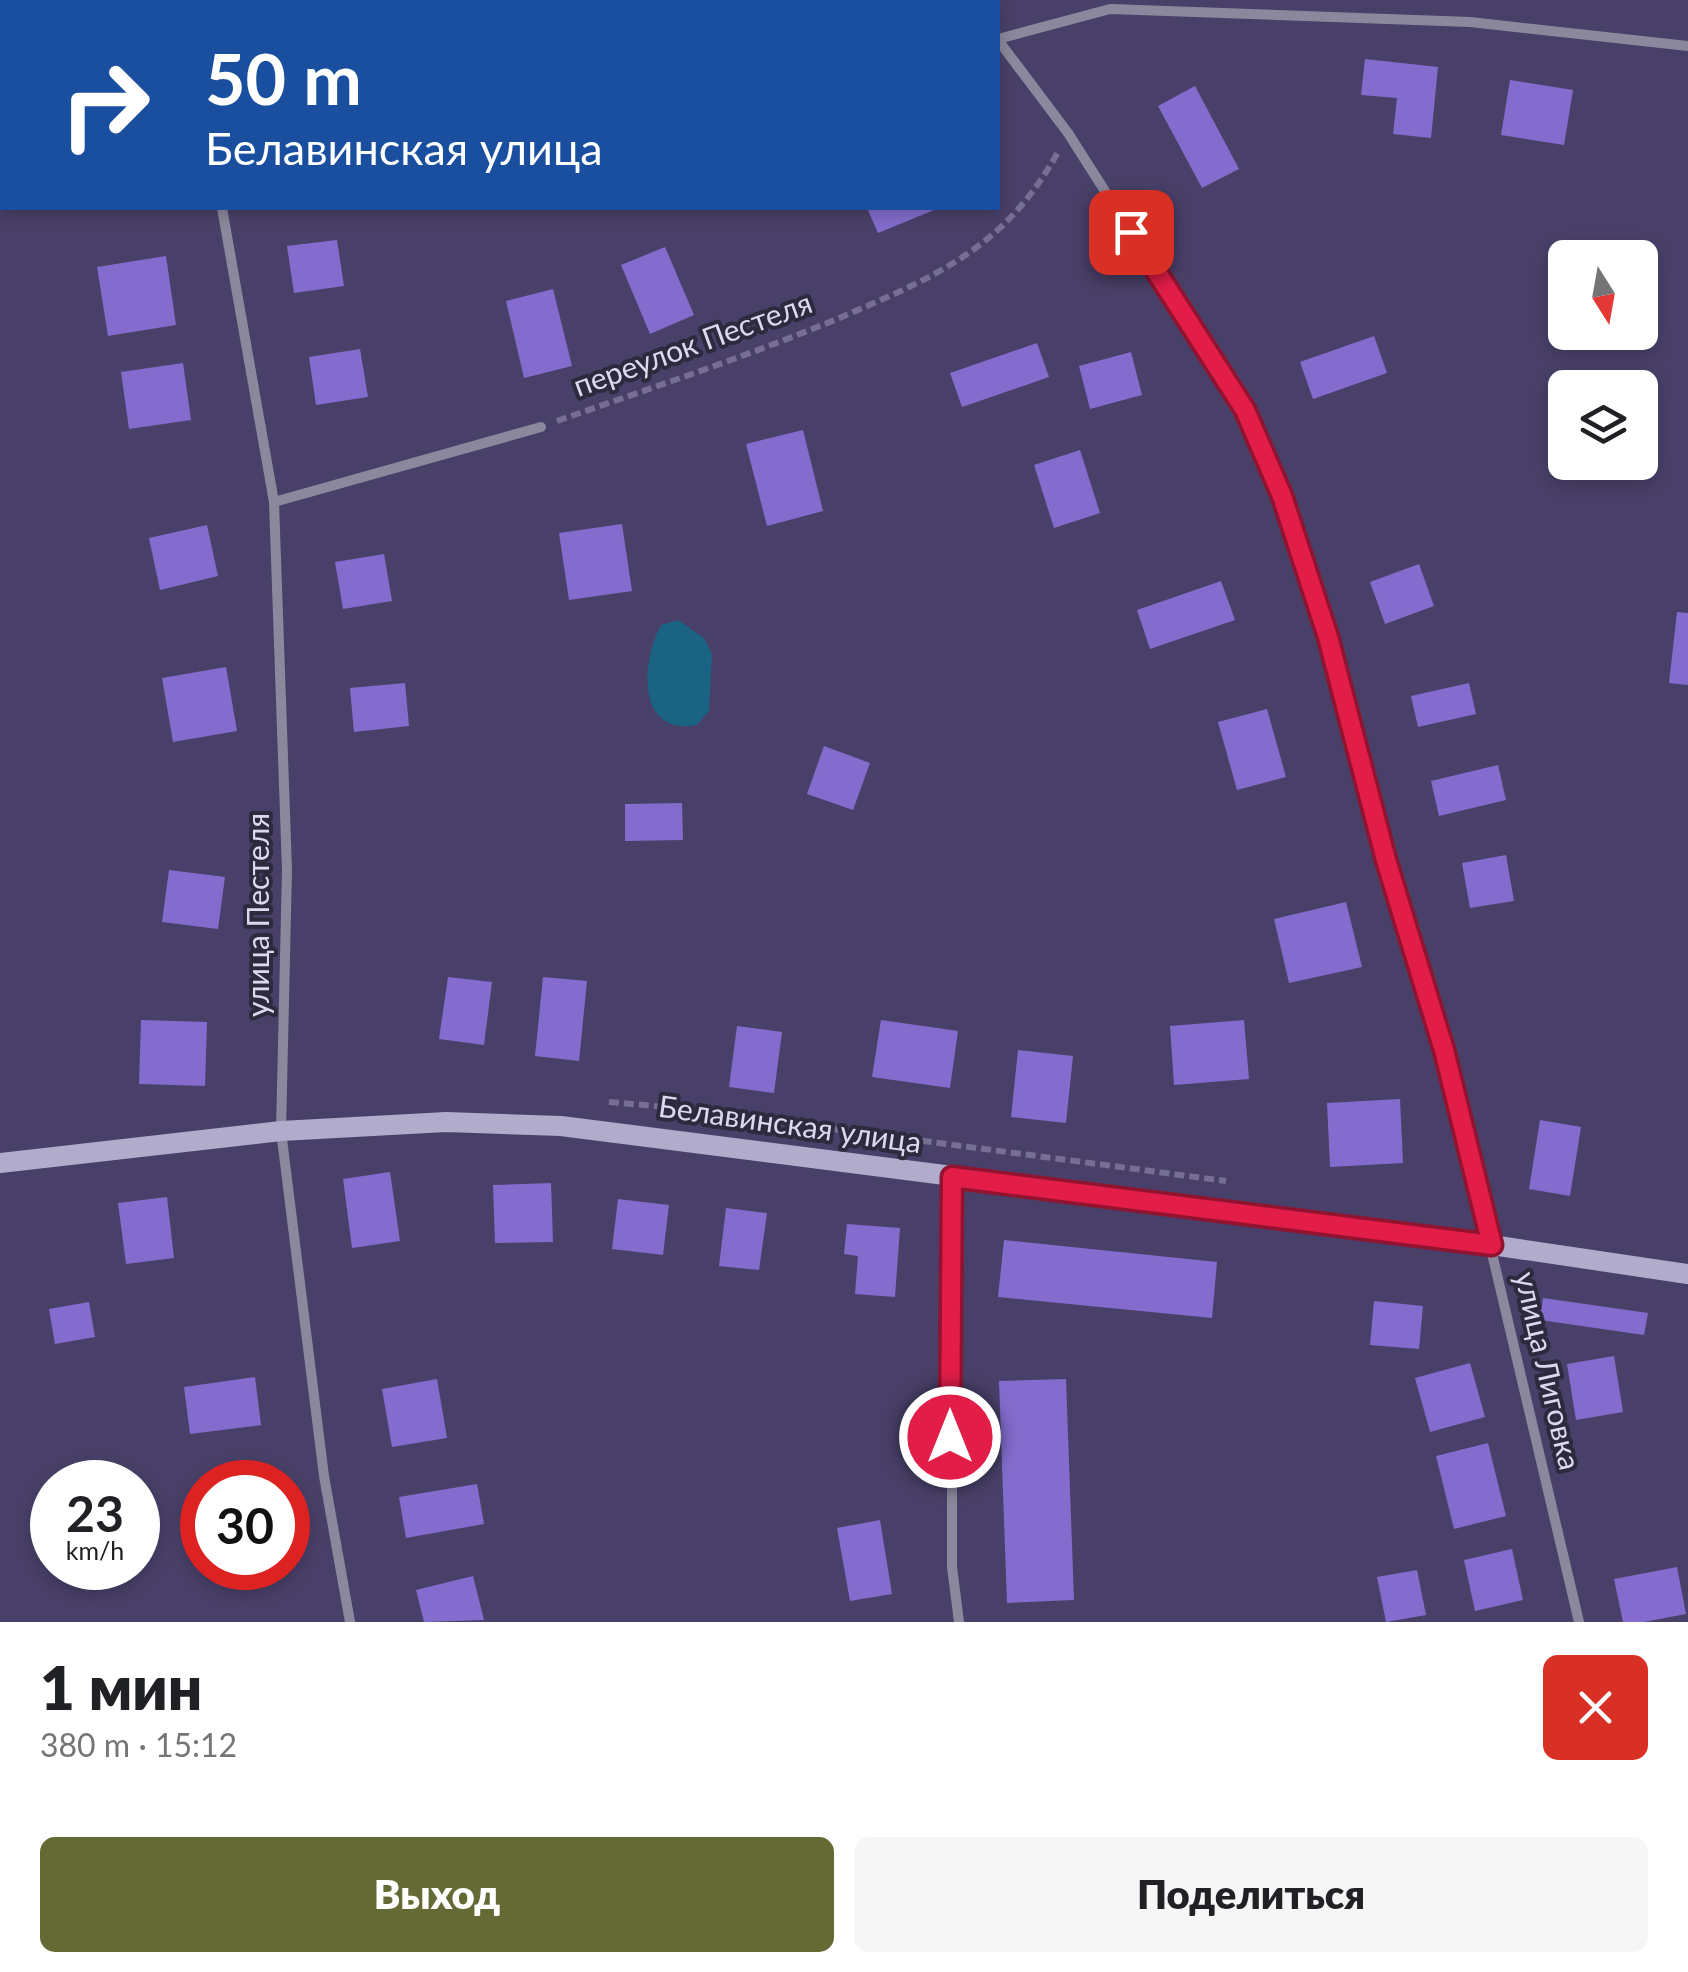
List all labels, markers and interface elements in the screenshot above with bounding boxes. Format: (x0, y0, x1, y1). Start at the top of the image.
text: 50 m (205, 36, 362, 120)
icon: right (40, 40, 170, 170)
text: Белавинская улица (205, 121, 603, 175)
pin (1089, 190, 1174, 275)
icon: arrive (1104, 205, 1159, 260)
north arrow (1548, 240, 1658, 350)
map controls (1548, 240, 1658, 480)
street label: переулок Пестеля (568, 283, 817, 403)
button: layers (1548, 370, 1658, 480)
street label: улица Пестеля (239, 813, 275, 1017)
street label: Белавинская улица (657, 1087, 924, 1159)
street label: улица Лиговка (1509, 1268, 1589, 1473)
position arrow (898, 1385, 1002, 1489)
speed limit sign: 30 (180, 1460, 310, 1590)
text: 23 (66, 1483, 124, 1543)
text: km/h (66, 1535, 124, 1565)
text: 1 мин (40, 1651, 202, 1723)
button: close (1543, 1655, 1648, 1760)
text: 380 m · 15:12 (40, 1725, 237, 1764)
button: Выход (40, 1837, 834, 1952)
button: Поделиться (854, 1837, 1648, 1952)

